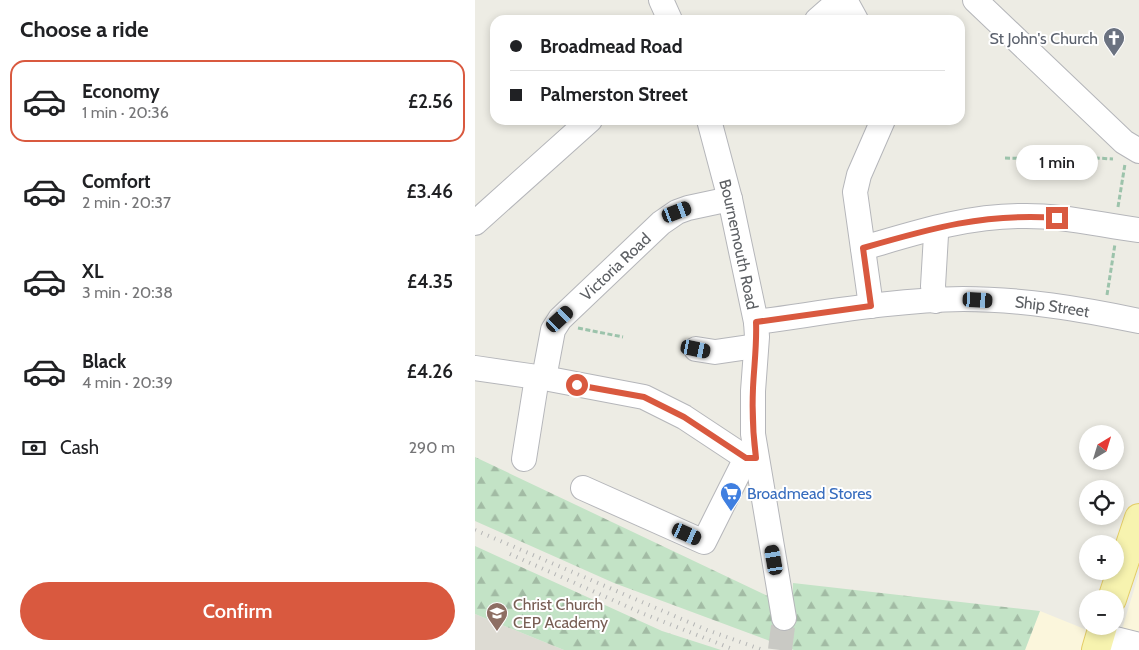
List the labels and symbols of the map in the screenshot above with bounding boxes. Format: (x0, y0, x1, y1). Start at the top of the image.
church icon: St John's Church (1102, 26, 1126, 57)
place label: St John's Church (989, 29, 1098, 48)
callout: 1 min (1016, 146, 1098, 180)
street label: Bournemouth Road (716, 177, 763, 311)
car (660, 200, 693, 224)
route end (1046, 207, 1068, 229)
street label: Victoria Road (576, 229, 654, 304)
car (962, 292, 993, 308)
street label: Ship Street (1014, 292, 1092, 321)
car (543, 303, 576, 335)
car (679, 339, 712, 359)
route start (566, 374, 588, 396)
north arrow (1079, 425, 1124, 470)
supermarket icon: Broadmead Stores (719, 481, 743, 512)
place label: Broadmead Stores (747, 484, 872, 503)
car (670, 521, 703, 547)
car (764, 544, 783, 576)
place label: Christ Church CEP Academy (513, 595, 608, 632)
school or university icon: Christ Church CEP Academy (485, 601, 509, 632)

